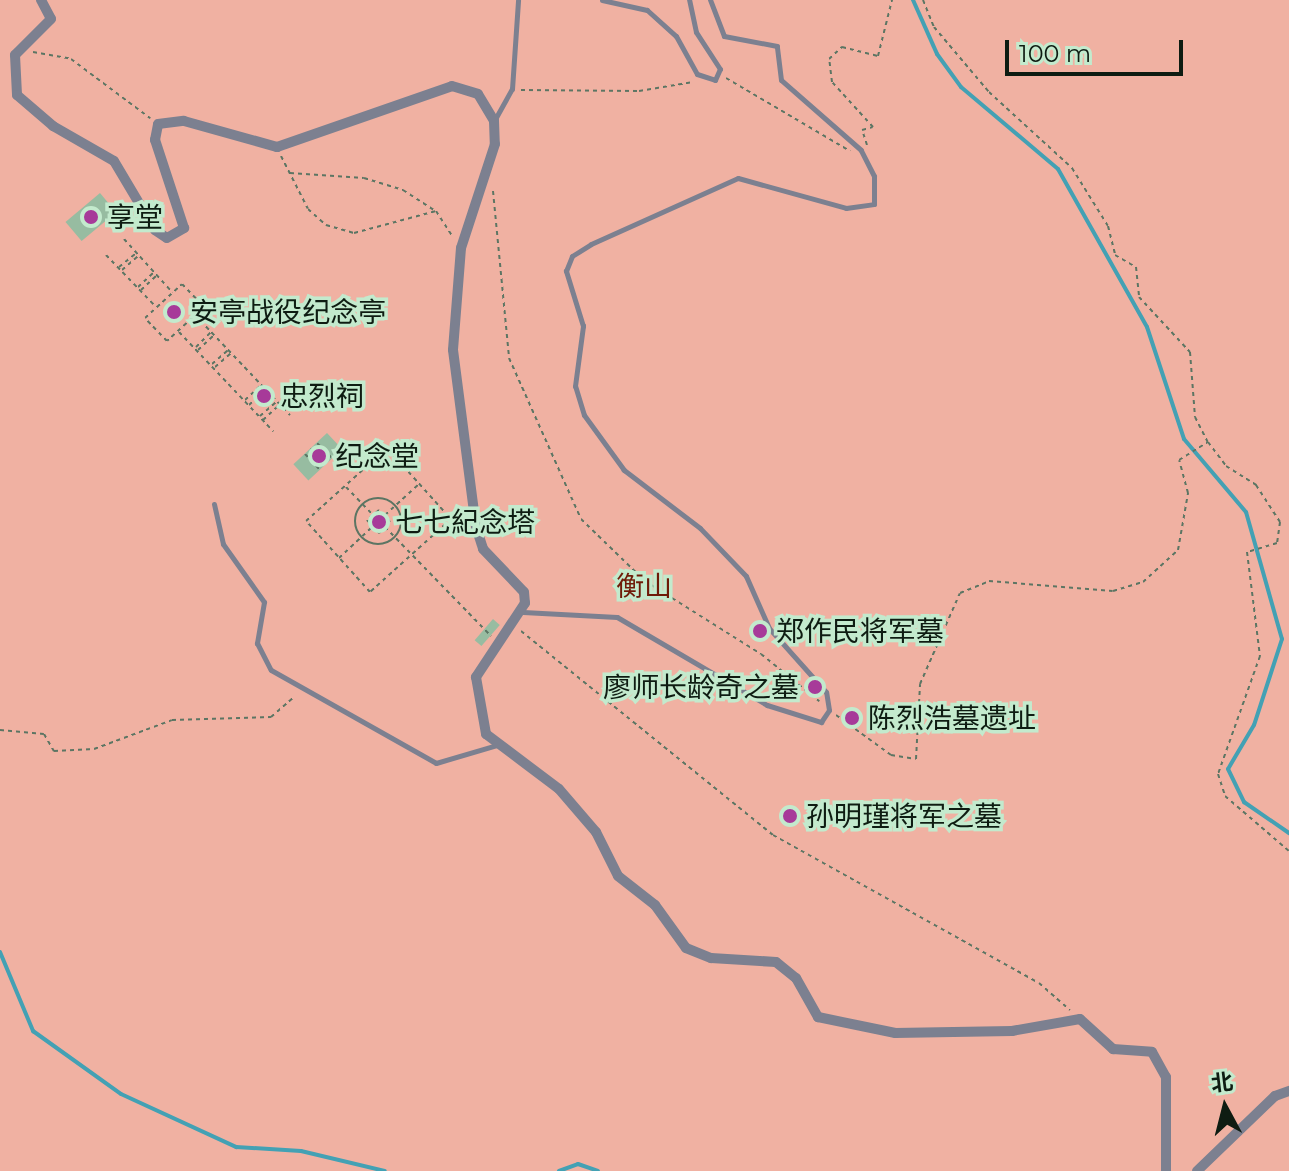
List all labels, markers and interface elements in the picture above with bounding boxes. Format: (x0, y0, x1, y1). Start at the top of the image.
scale bar (1009, 24, 1187, 74)
text: 100 m (1019, 39, 1091, 68)
place label: 享堂 (107, 200, 163, 234)
marker: 享堂 (82, 208, 100, 226)
place label: 安亭战役纪念亭 (190, 295, 386, 329)
marker: 安亭战役纪念亭 (165, 303, 183, 321)
place label: 忠烈祠 (280, 379, 364, 413)
marker: 忠烈祠 (255, 387, 273, 405)
place label: 纪念堂 (335, 439, 419, 473)
marker: 纪念堂 (310, 447, 328, 465)
place label: 七七紀念塔 (395, 505, 535, 539)
marker: 七七紀念塔 (370, 513, 388, 531)
park label: 衡山 (616, 569, 672, 603)
place label: 郑作民将军墓 (776, 614, 944, 648)
marker: 郑作民将军墓 (751, 622, 769, 640)
place label: 廖师长龄奇之墓 (603, 670, 799, 704)
marker: 廖师长龄奇之墓 (806, 678, 824, 696)
place label: 陈烈浩墓遗址 (868, 701, 1036, 735)
marker: 陈烈浩墓遗址 (843, 709, 861, 727)
place label: 孙明瑾将军之墓 (806, 799, 1002, 833)
marker: 孙明瑾将军之墓 (781, 807, 799, 825)
north arrow (1185, 1067, 1265, 1147)
text: 北 (1209, 1068, 1235, 1097)

